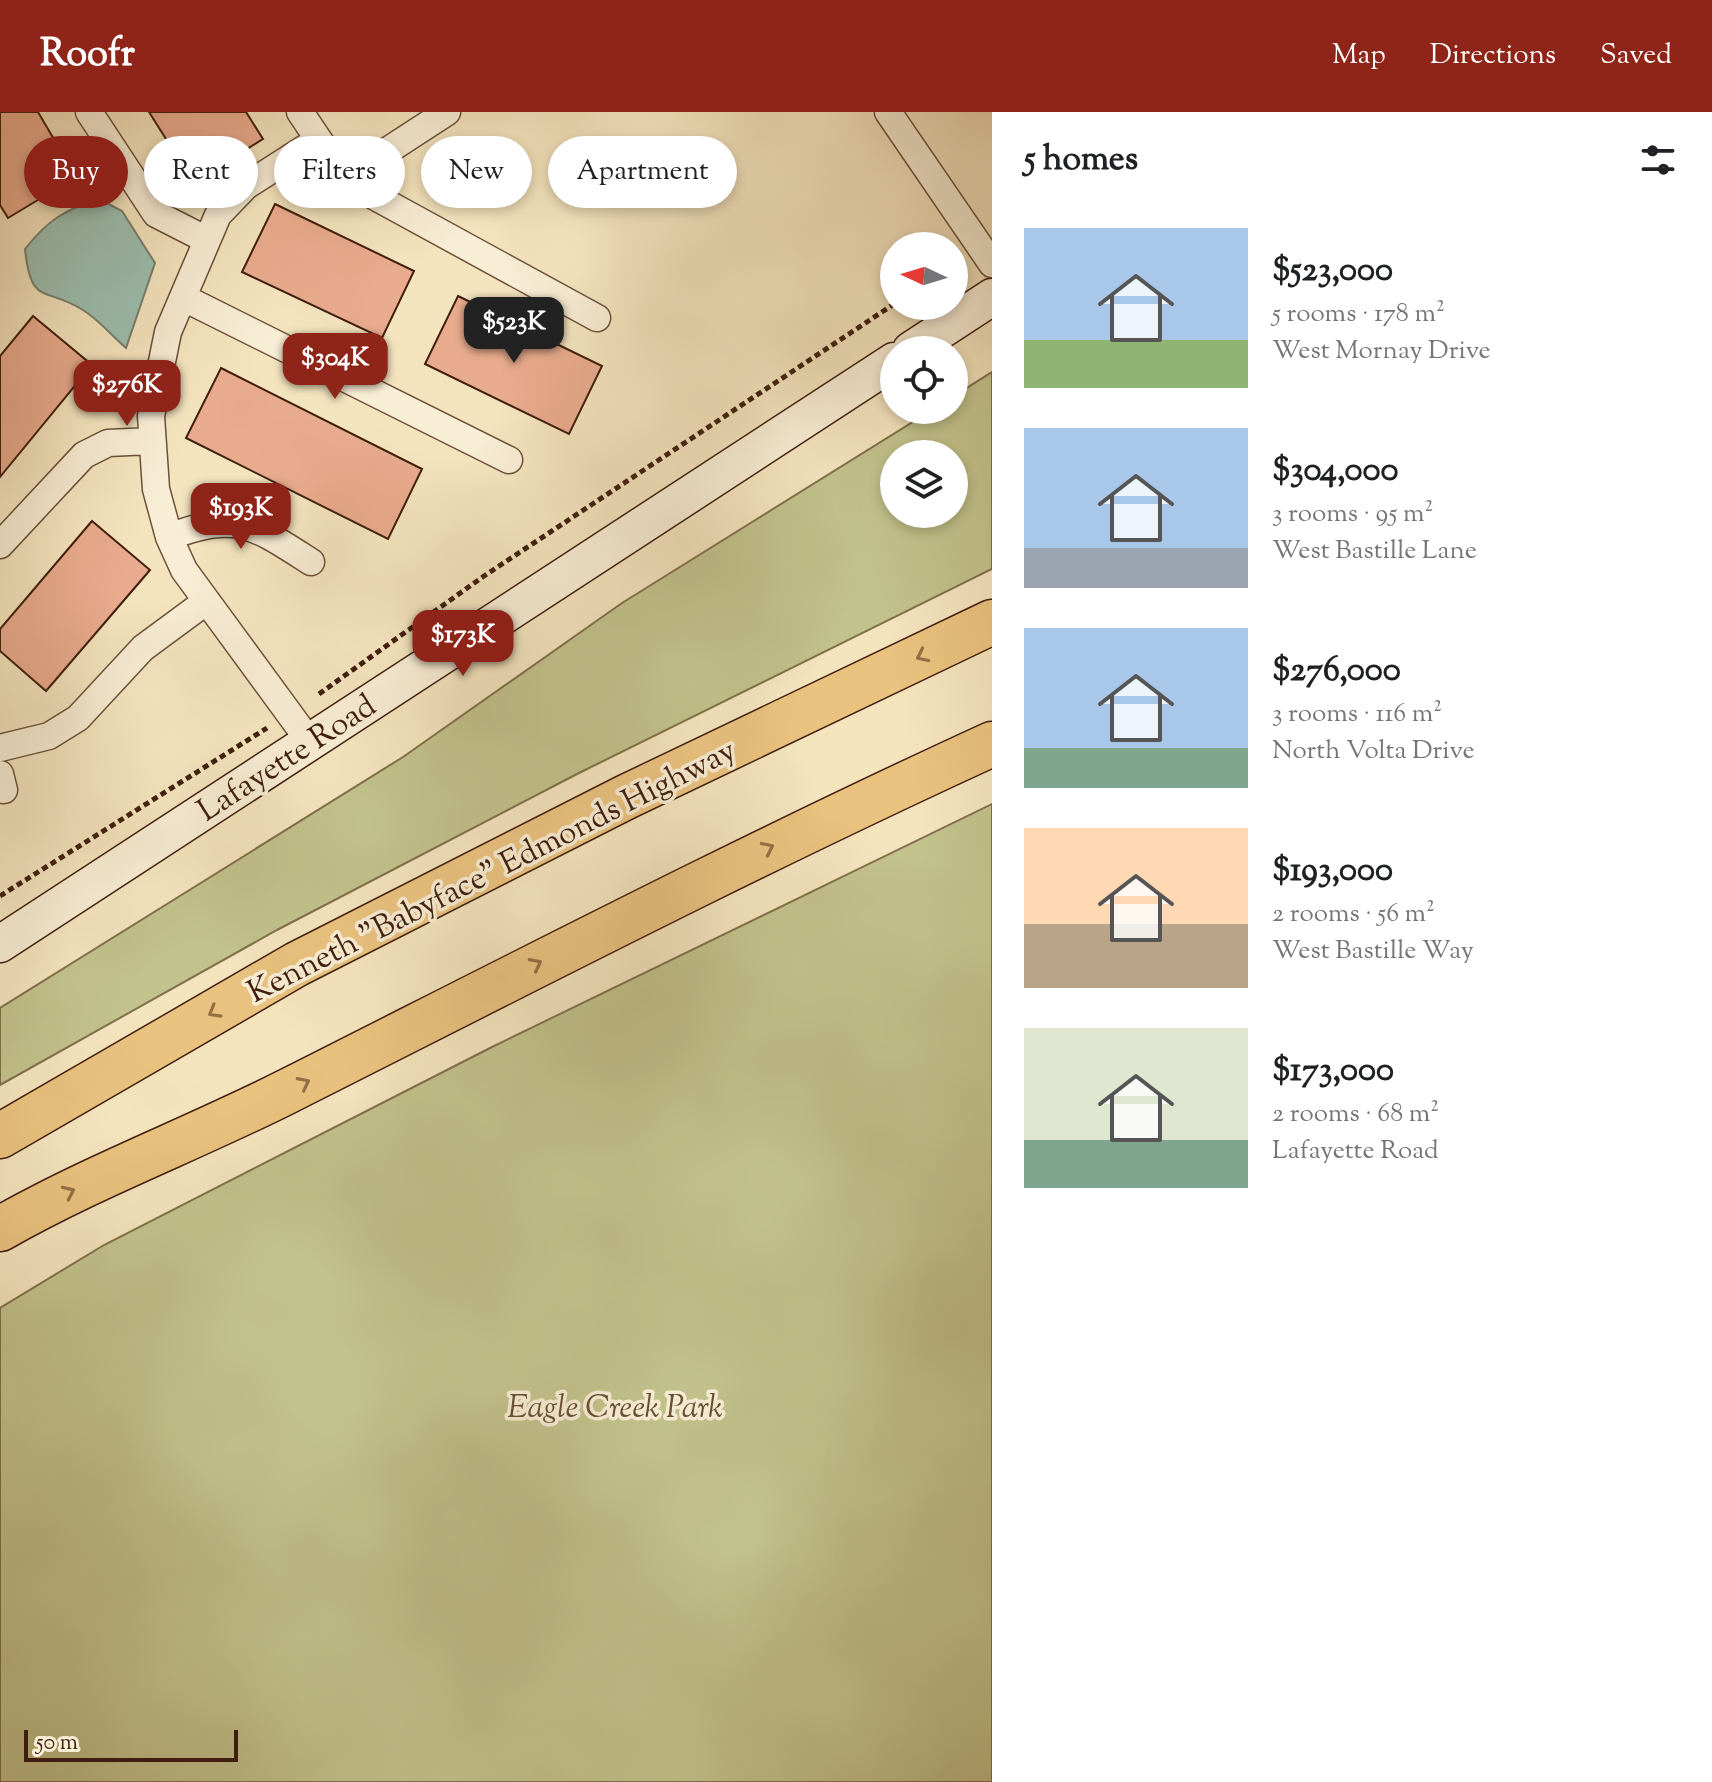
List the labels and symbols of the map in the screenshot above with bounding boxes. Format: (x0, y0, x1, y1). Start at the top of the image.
north arrow (880, 232, 968, 320)
pin: $523K (458, 297, 570, 365)
pin: $304K (279, 333, 391, 401)
pin: $276K (71, 360, 183, 428)
pin: $193K (185, 483, 297, 551)
pin: $173K (407, 610, 519, 678)
one-way arrow (915, 646, 930, 661)
street label: Lafayette Road (189, 684, 386, 835)
street label: Kenneth "Babyface" Edmonds Highway (240, 729, 745, 1016)
one-way arrow (760, 842, 775, 857)
one-way arrow (528, 959, 542, 974)
one-way arrow (209, 1002, 223, 1018)
one-way arrow (296, 1077, 311, 1092)
one-way arrow (60, 1186, 75, 1202)
park label: Eagle Creek Park (507, 1386, 723, 1432)
scale bar (24, 1726, 238, 1762)

